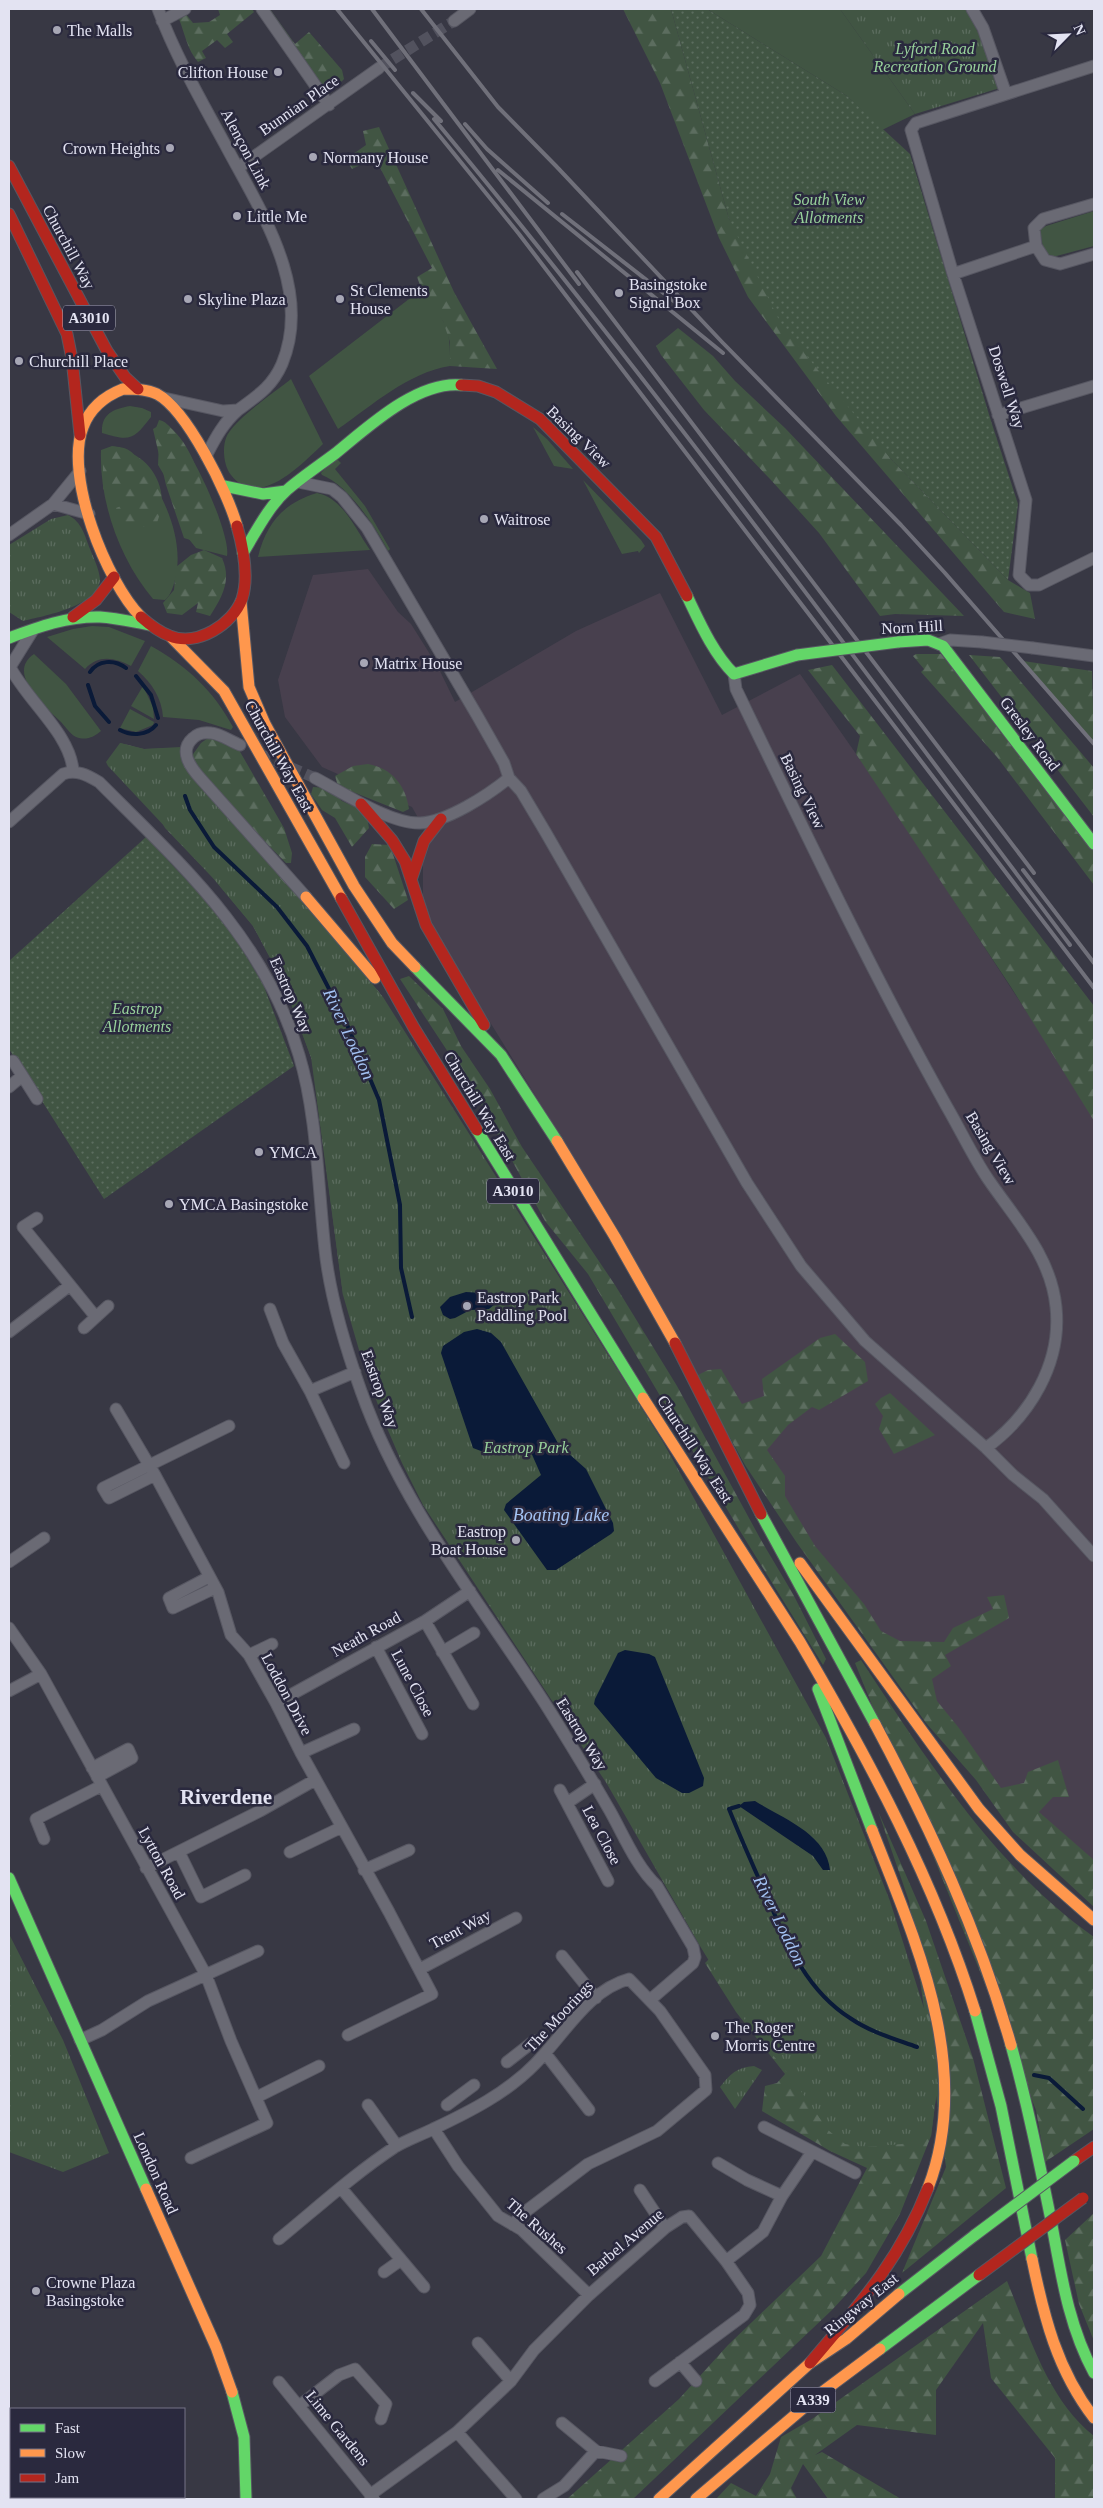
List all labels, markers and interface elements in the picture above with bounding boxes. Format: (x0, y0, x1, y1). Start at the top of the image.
north arrow (1043, 10, 1093, 60)
place label: The Malls (67, 22, 132, 39)
text: N (1071, 22, 1088, 38)
marker: The Malls (51, 24, 63, 36)
park label: Lyford Road Recreation Ground (873, 40, 997, 75)
place label: Clifton House (178, 64, 268, 81)
marker: Clifton House (272, 66, 284, 78)
street label: Bunnian Place (256, 71, 342, 139)
street label: Alençon Link (217, 106, 274, 192)
place label: Crown Heights (63, 140, 160, 158)
marker: Crown Heights (164, 142, 176, 154)
place label: Normany House (323, 149, 428, 167)
marker: Normany House (307, 151, 319, 163)
park label: South View Allotments (793, 191, 865, 226)
street label: Churchill Way (39, 202, 98, 293)
place label: Little Me (247, 208, 307, 225)
marker: Little Me (231, 210, 243, 222)
place label: Basingstoke Signal Box (629, 276, 707, 312)
place label: St Clements House (350, 282, 428, 317)
marker: Basingstoke Signal Box (613, 287, 625, 299)
place label: Skyline Plaza (198, 291, 286, 309)
marker: Skyline Plaza (182, 293, 194, 305)
marker: St Clements House (334, 293, 346, 305)
road number: A3010 (63, 306, 115, 330)
street label: Doswell Way (985, 343, 1028, 431)
place label: Churchill Place (29, 353, 128, 370)
marker: Churchill Place (13, 355, 25, 367)
street label: Basing View (543, 402, 615, 473)
place label: Waitrose (494, 511, 550, 528)
marker: Waitrose (478, 513, 490, 525)
street label: Norn Hill (881, 617, 944, 637)
place label: Matrix House (374, 655, 462, 672)
marker: Matrix House (358, 657, 370, 669)
street label: Gresley Road (996, 694, 1063, 775)
street label: Churchill Way East (240, 697, 317, 816)
street label: Basing View (777, 750, 829, 832)
street label: Eastrop Way (266, 954, 315, 1036)
water label: River Loddon (319, 984, 379, 1083)
park label: Eastrop Allotments (102, 1000, 171, 1035)
street label: Churchill Way East (440, 1048, 520, 1165)
street label: Basing View (962, 1109, 1020, 1188)
place label: YMCA (269, 1144, 317, 1161)
marker: YMCA (253, 1146, 265, 1158)
road number: A3010 (487, 1178, 539, 1204)
place label: YMCA Basingstoke (179, 1196, 308, 1214)
marker: YMCA Basingstoke (163, 1198, 175, 1210)
place label: Eastrop Park Paddling Pool (477, 1289, 568, 1325)
marker: Eastrop Park Paddling Pool (461, 1300, 473, 1312)
street label: Eastrop Way (357, 1348, 402, 1431)
street label: Churchill Way East (653, 1392, 736, 1507)
park label: Eastrop Park (482, 1439, 569, 1457)
water label: Boating Lake (513, 1505, 609, 1525)
place label: Eastrop Boat House (431, 1523, 506, 1558)
marker: Eastrop Boat House (510, 1534, 522, 1546)
street label: Neath Road (329, 1608, 403, 1660)
street label: Lune Close (388, 1647, 438, 1719)
street label: Loddon Drive (258, 1650, 316, 1738)
street label: Eastrop Way (552, 1695, 611, 1774)
district label: Riverdene (180, 1785, 272, 1809)
street label: Lea Close (579, 1803, 625, 1867)
street label: Lytton Road (134, 1824, 189, 1902)
water label: River Loddon (749, 1871, 811, 1970)
street label: Trent Way (427, 1906, 494, 1953)
street label: The Moorings (522, 1977, 597, 2056)
place label: The Roger Morris Centre (725, 2019, 815, 2054)
marker: The Roger Morris Centre (709, 2030, 721, 2042)
street label: London Road (130, 2130, 182, 2216)
street label: The Rushes (503, 2195, 571, 2257)
street label: Barbel Avenue (583, 2205, 667, 2279)
street label: Ringway East (821, 2269, 902, 2339)
place label: Crowne Plaza Basingstoke (46, 2274, 135, 2310)
marker: Crowne Plaza Basingstoke (30, 2285, 42, 2297)
street label: Lime Gardens (303, 2387, 373, 2469)
road number: A339 (790, 2388, 836, 2412)
legend (10, 2408, 185, 2498)
text: Fast (55, 2420, 81, 2436)
text: Slow (55, 2445, 86, 2461)
text: Jam (55, 2470, 79, 2486)

